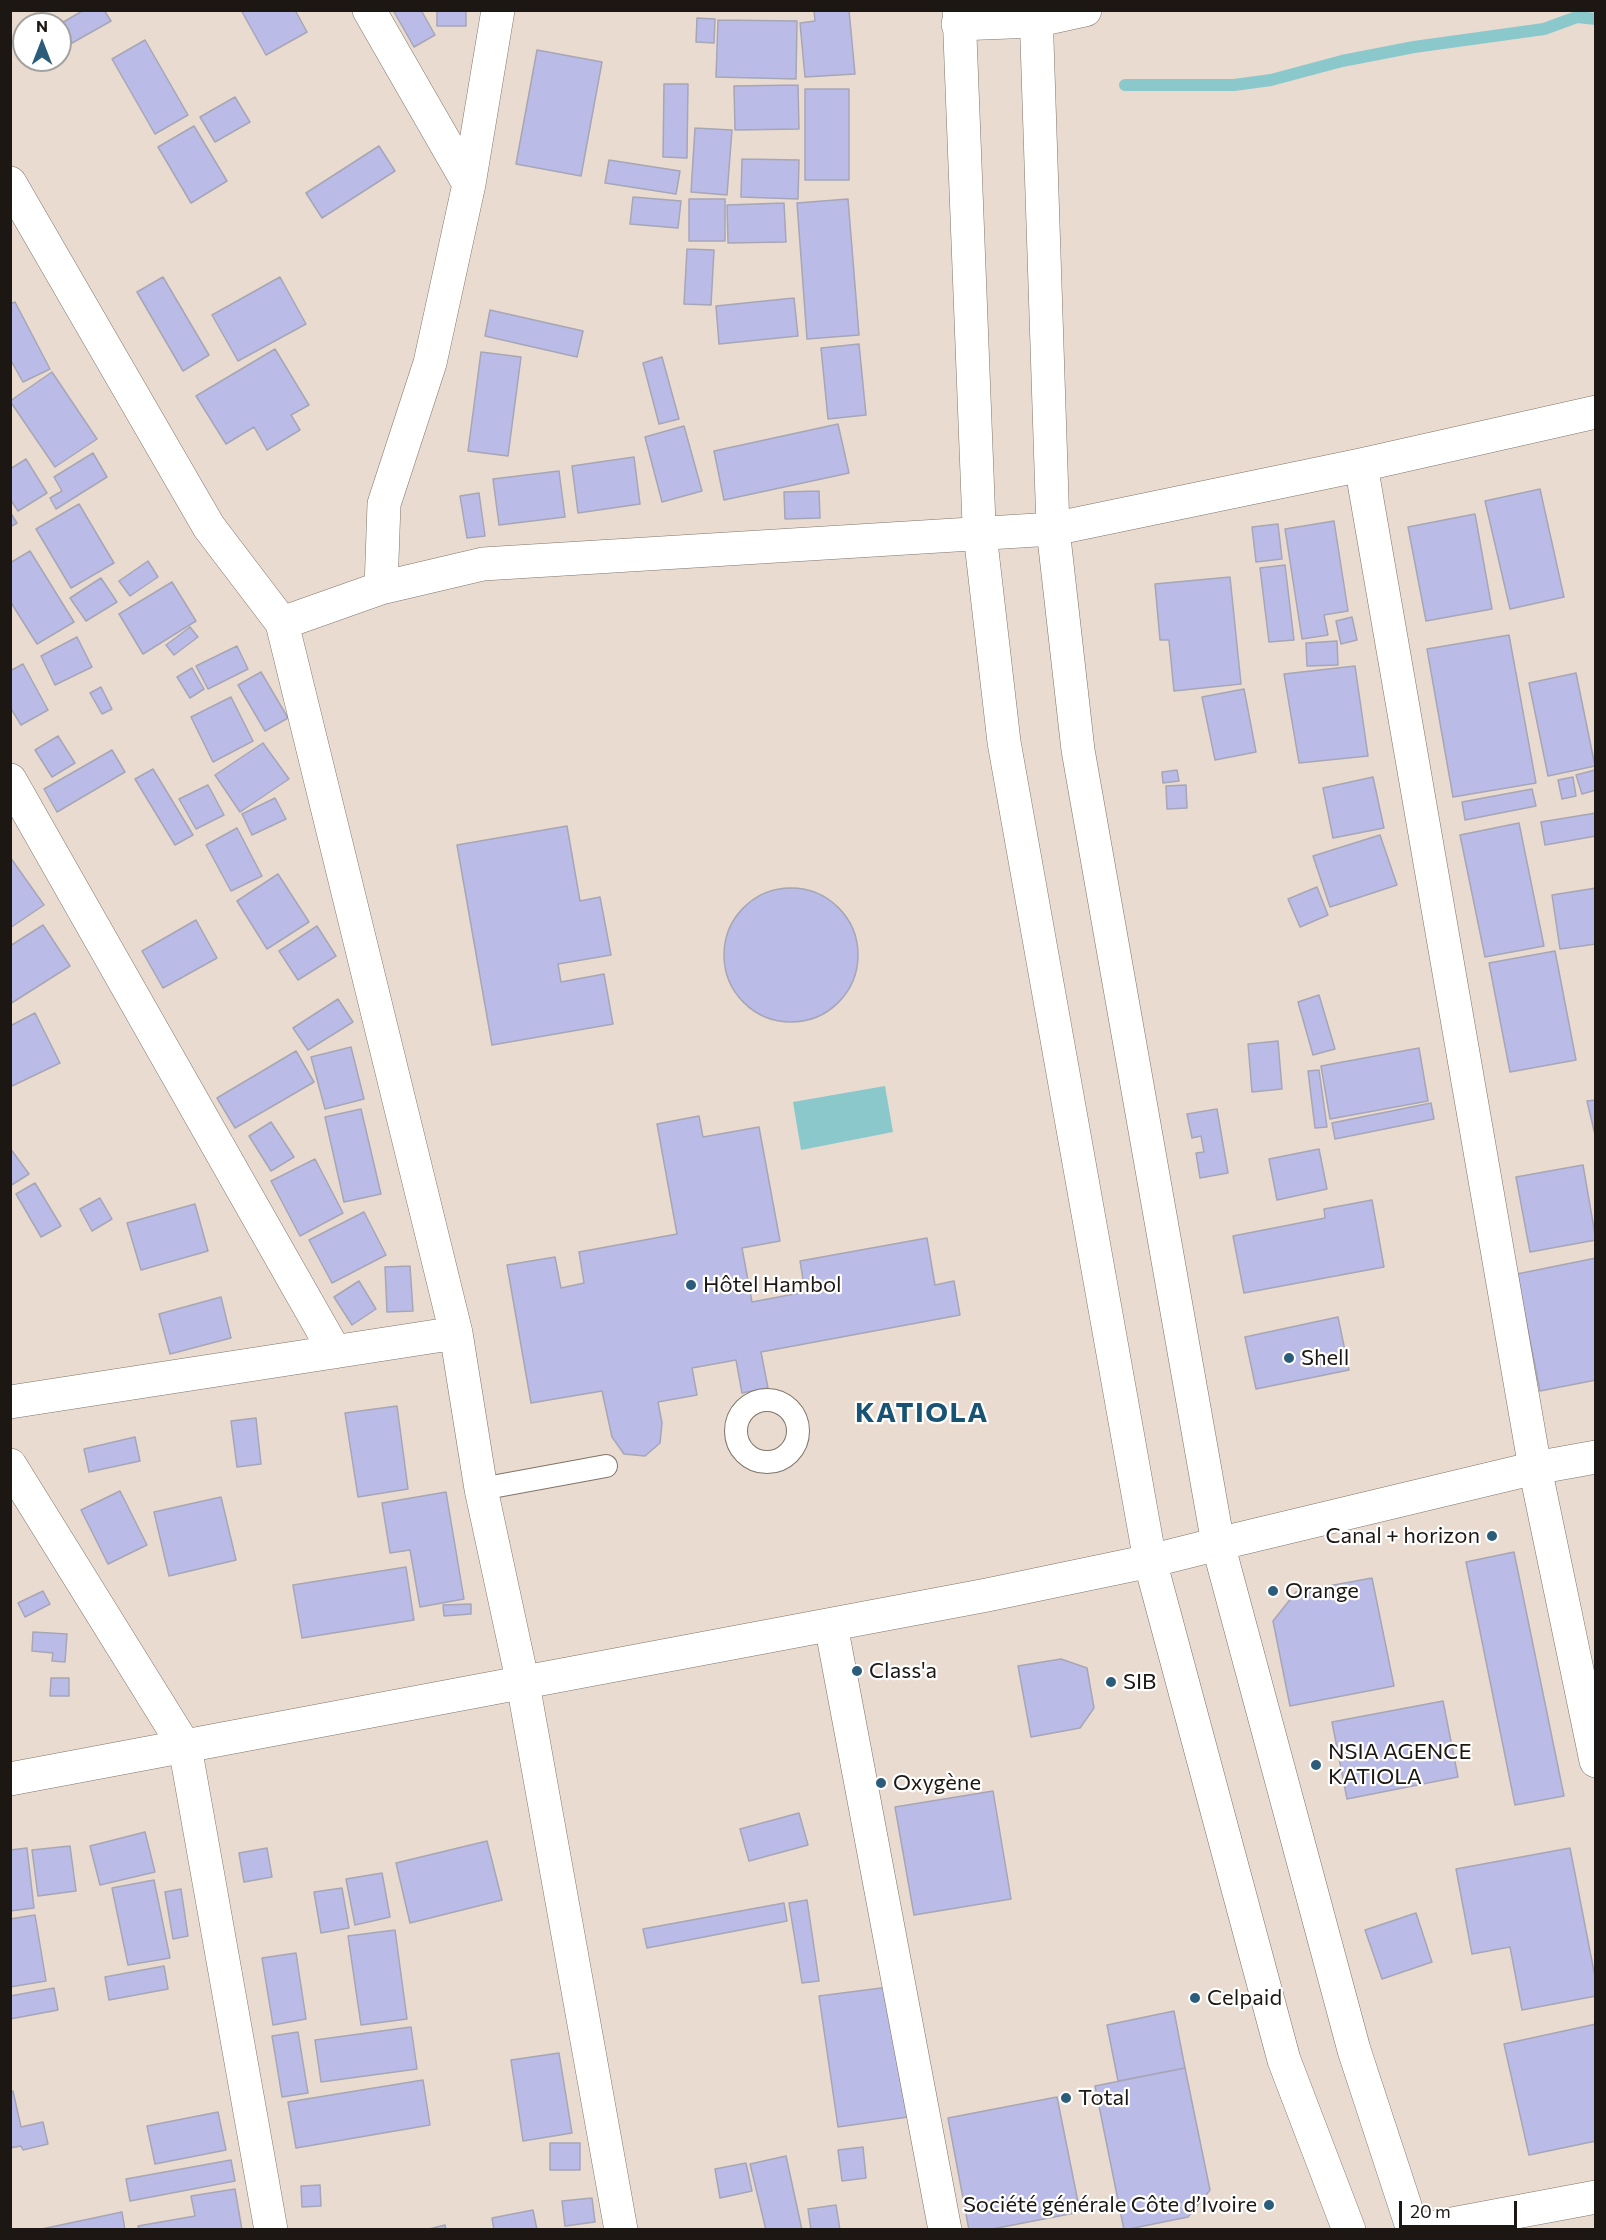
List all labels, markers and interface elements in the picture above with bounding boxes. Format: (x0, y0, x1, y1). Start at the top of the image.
north arrow (12, 12, 72, 72)
text: N (36, 16, 48, 35)
place label: Hôtel Hambol (703, 1272, 842, 1298)
marker: Hôtel Hambol (684, 1278, 698, 1292)
place label: Shell (1301, 1345, 1349, 1371)
marker: Shell (1282, 1351, 1296, 1365)
district label: KATIOLA (855, 1396, 989, 1430)
place label: Canal + horizon (1326, 1523, 1480, 1549)
marker: Canal + horizon (1485, 1529, 1499, 1543)
place label: Orange (1285, 1578, 1359, 1604)
marker: Orange (1266, 1584, 1280, 1598)
place label: Class'a (869, 1658, 937, 1684)
marker: Class'a (850, 1664, 864, 1678)
place label: SIB (1123, 1669, 1156, 1695)
marker: SIB (1104, 1675, 1118, 1689)
place label: NSIA AGENCE KATIOLA (1328, 1739, 1471, 1790)
marker: NSIA AGENCE KATIOLA (1309, 1758, 1323, 1772)
place label: Oxygène (893, 1770, 981, 1796)
marker: Oxygène (874, 1776, 888, 1790)
place label: Celpaid (1207, 1985, 1282, 2011)
marker: Celpaid (1188, 1991, 1202, 2005)
place label: Total (1078, 2085, 1130, 2111)
marker: Total (1059, 2091, 1073, 2105)
scale bar (1402, 2189, 1520, 2227)
place label: Société générale Côte d’Ivoire (963, 2192, 1257, 2218)
marker: Société générale Côte d’Ivoire (1262, 2198, 1276, 2212)
text: 20 m (1410, 2200, 1451, 2222)

